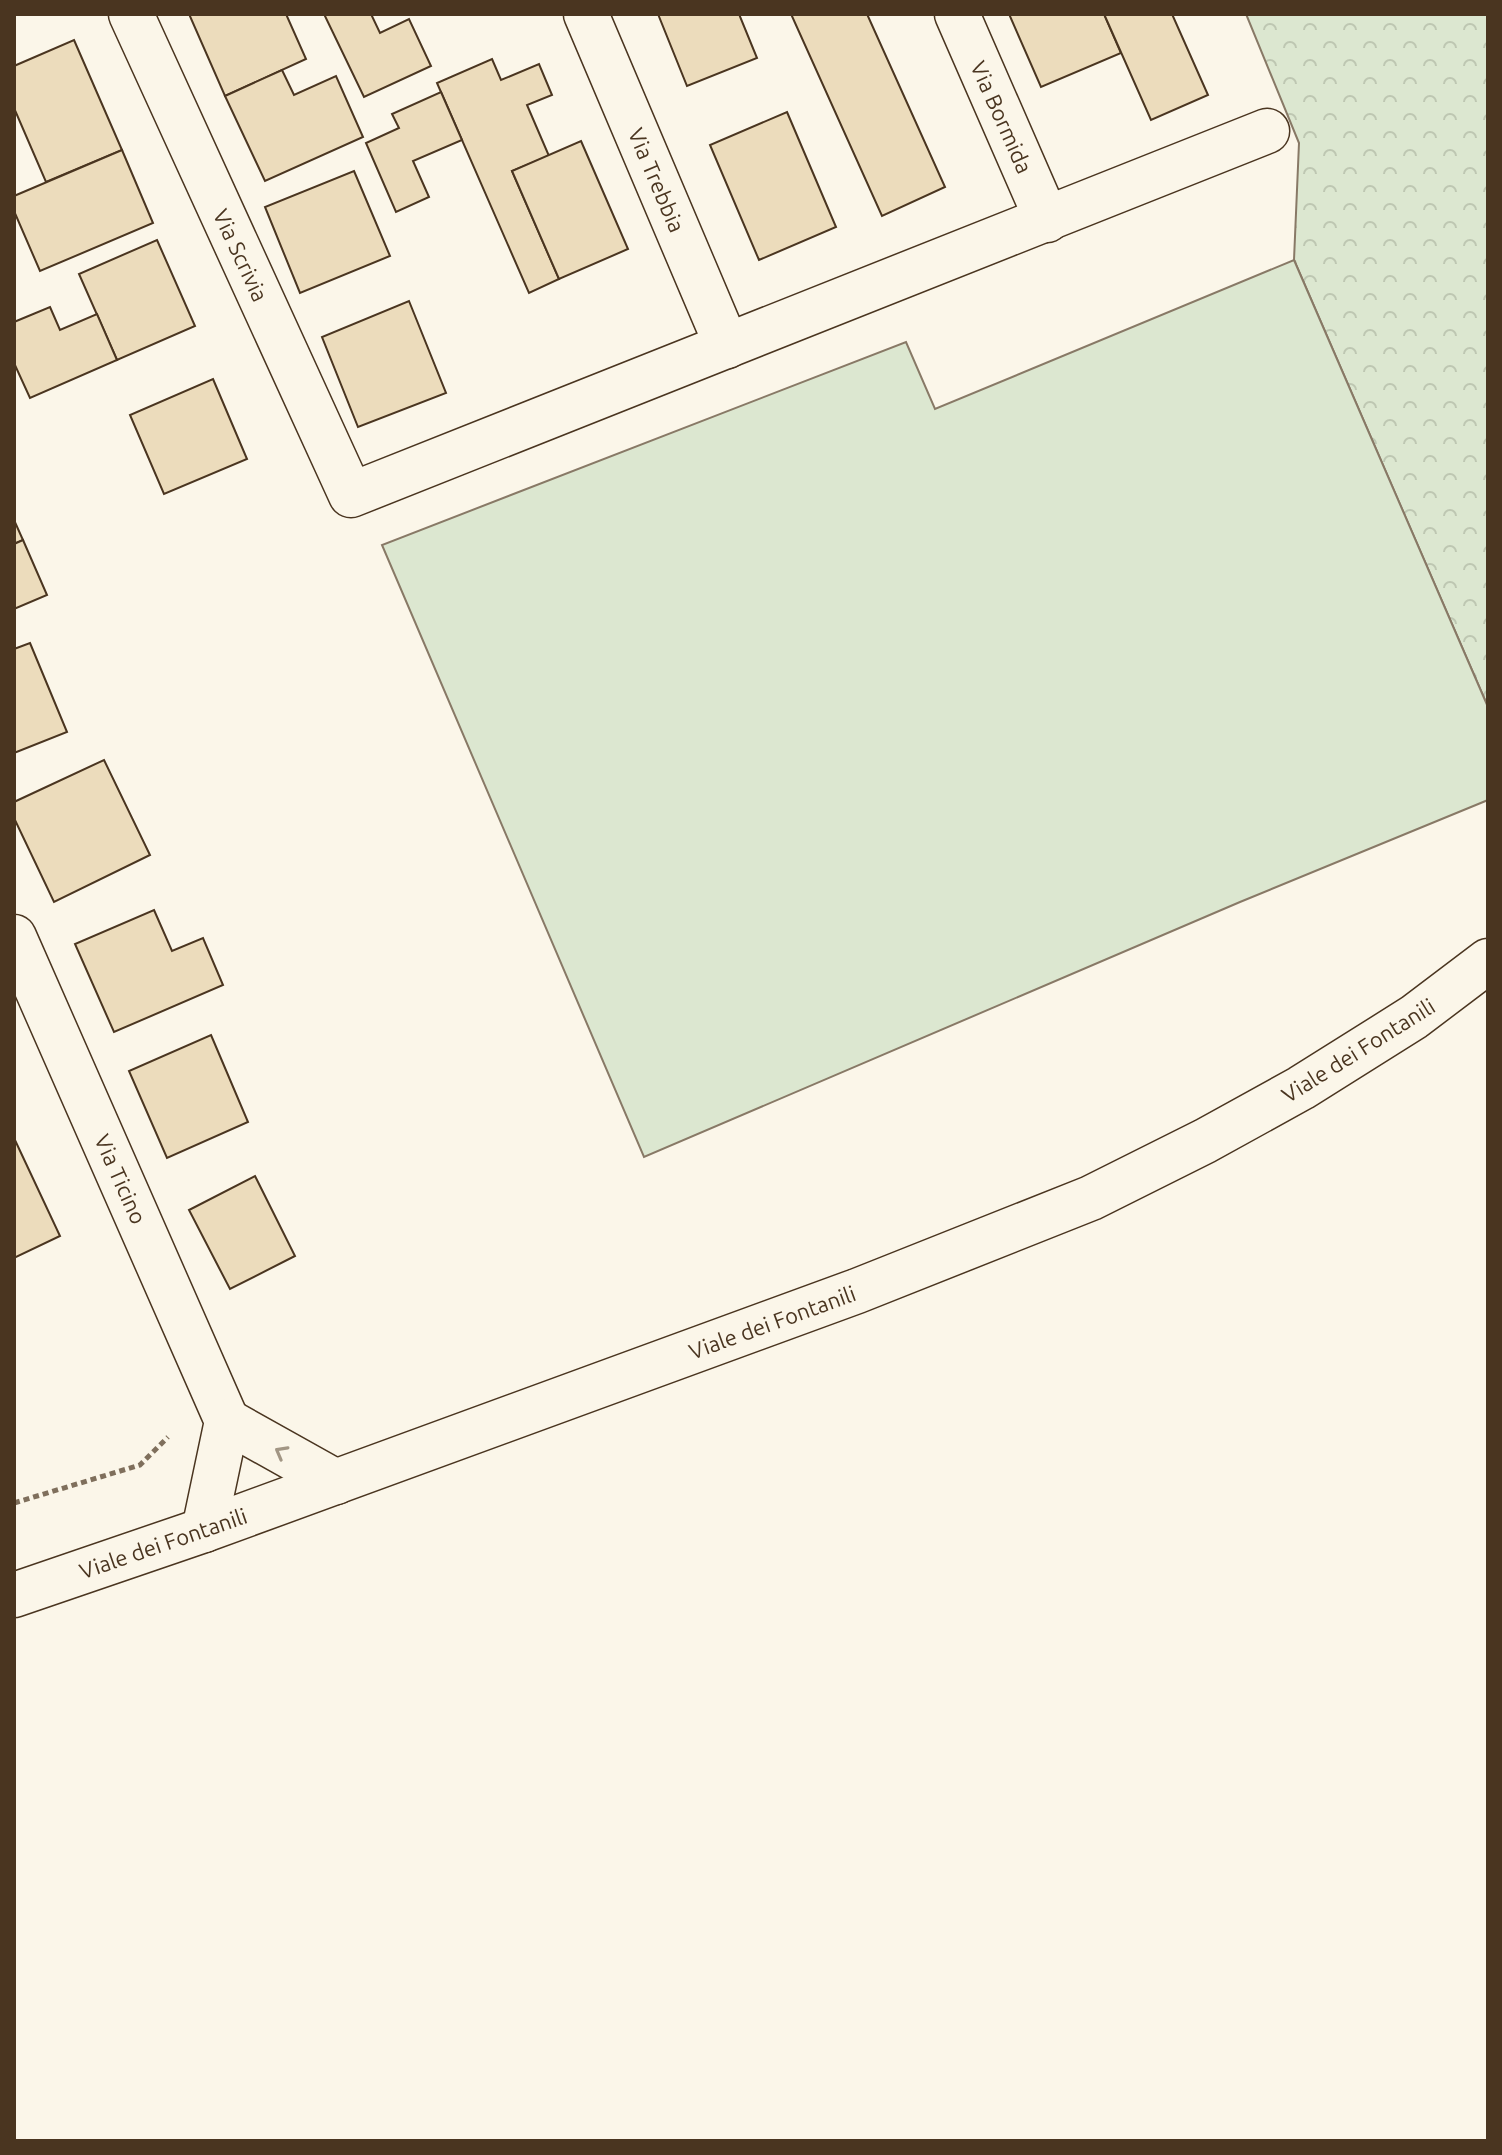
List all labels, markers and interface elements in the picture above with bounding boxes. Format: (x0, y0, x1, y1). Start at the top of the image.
street label: Via Bormida (966, 57, 1038, 177)
street label: Via Trebbia (624, 124, 690, 236)
street label: Via Scrivia (209, 205, 273, 305)
street label: Viale dei Fontanili (1277, 993, 1439, 1107)
street label: Via Ticino (90, 1130, 152, 1228)
street label: Viale dei Fontanili (685, 1280, 859, 1364)
one-way arrow (275, 1446, 290, 1461)
street label: Viale dei Fontanili (76, 1503, 250, 1583)

